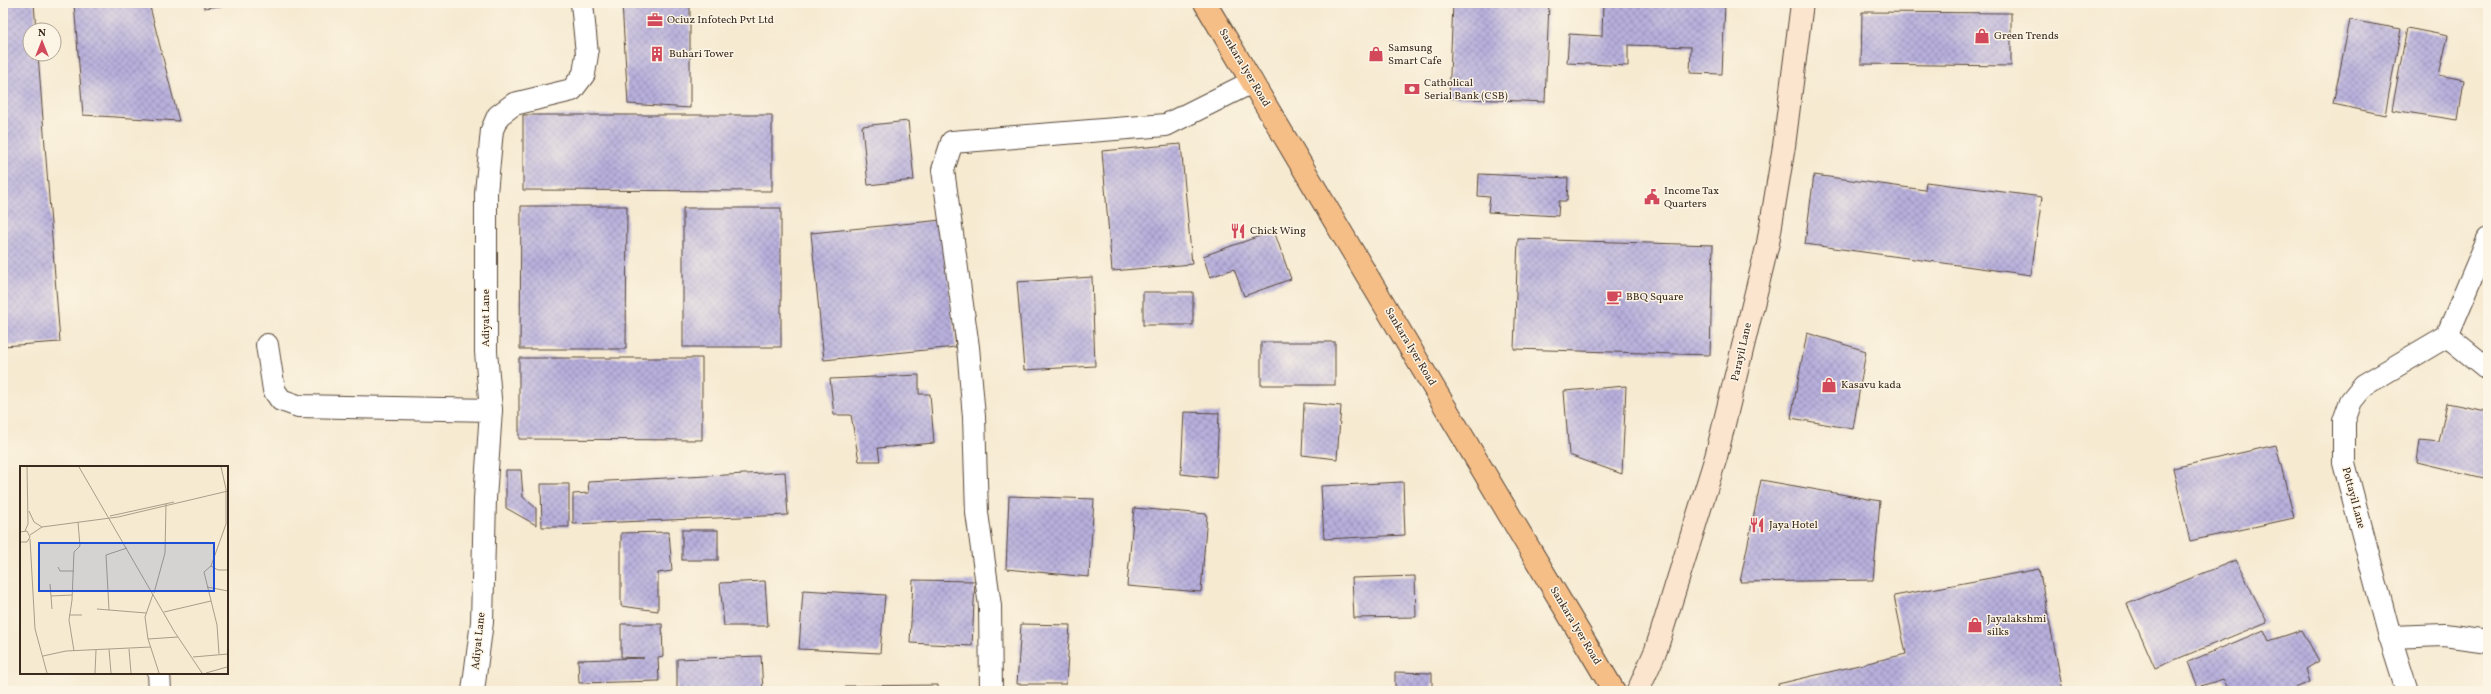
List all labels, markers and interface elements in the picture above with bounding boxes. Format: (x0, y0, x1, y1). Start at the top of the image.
office icon: Ociuz Infotech Pvt Ltd (646, 11, 664, 29)
place label: Ociuz Infotech Pvt Ltd (667, 13, 774, 28)
north arrow (22, 22, 62, 62)
text: N (38, 26, 46, 41)
street label: Sankara Iyer Road (1215, 26, 1273, 110)
shop icon: Green Trends (1973, 27, 1991, 45)
place label: Green Trends (1994, 29, 2059, 44)
place label: Samsung Smart Cafe (1388, 41, 1442, 69)
building icon: Buhari Tower (648, 45, 666, 63)
shop icon: Samsung Smart Cafe (1367, 45, 1385, 63)
place label: Buhari Tower (669, 47, 734, 62)
place label: Catholical Serial Bank (CSB) (1424, 76, 1508, 104)
bank icon: Catholical Serial Bank (CSB) (1403, 80, 1421, 98)
place label: Income Tax Quarters (1664, 184, 1719, 212)
public building icon: Income Tax Quarters (1643, 188, 1661, 206)
restaurant icon: Chick Wing (1229, 222, 1247, 240)
place label: Chick Wing (1250, 224, 1306, 239)
cafe icon: BBQ Square (1605, 288, 1623, 306)
street label: Adiyat Lane (479, 289, 494, 347)
place label: BBQ Square (1626, 290, 1684, 305)
street label: Sankara Iyer Road (1381, 305, 1439, 389)
street label: Parayil Lane (1728, 321, 1756, 383)
shop icon: Kasavu kada (1820, 376, 1838, 394)
place label: Kasavu kada (1841, 378, 1902, 393)
inset map (20, 466, 228, 674)
street label: Pottayil Lane (2338, 466, 2368, 530)
restaurant icon: Jaya Hotel (1748, 516, 1766, 534)
place label: Jaya Hotel (1769, 518, 1818, 533)
street label: Sankara Iyer Road (1546, 584, 1604, 668)
street label: Adiyat Lane (469, 611, 489, 671)
place label: Jayalakshmi silks (1987, 612, 2046, 640)
shop icon: Jayalakshmi silks (1966, 616, 1984, 634)

